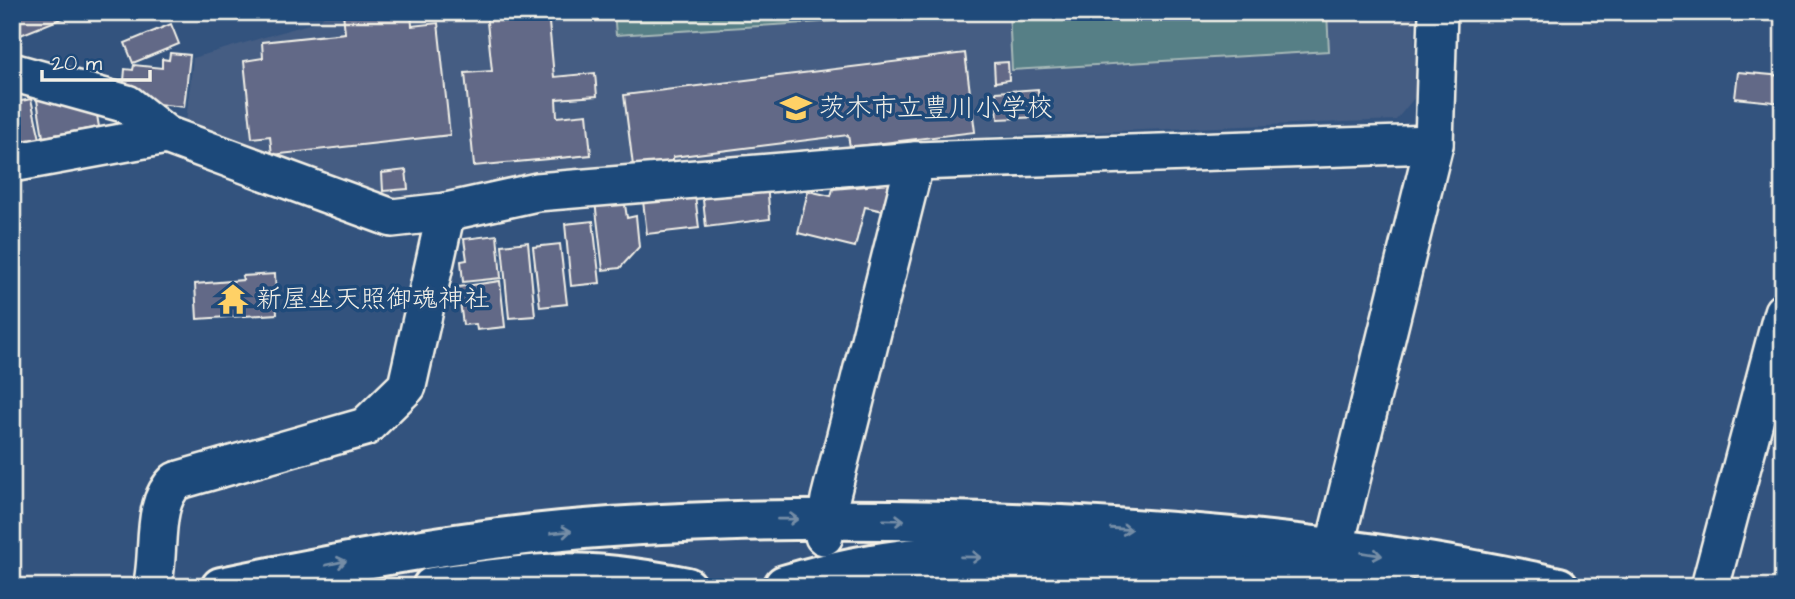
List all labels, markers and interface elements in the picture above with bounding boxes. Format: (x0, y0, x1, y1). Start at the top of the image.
scale bar (42, 38, 150, 82)
text: 20 m (52, 49, 103, 78)
place label: 茨木市立豊川小学校 (819, 90, 1053, 126)
school or university icon: 茨木市立豊川小学校 (779, 91, 813, 125)
place label: 新屋坐天照御魂神社 (256, 281, 490, 317)
temple icon: 新屋坐天照御魂神社 (216, 282, 250, 316)
one-way arrow (777, 512, 800, 526)
one-way arrow (882, 513, 905, 526)
one-way arrow (1109, 523, 1132, 536)
one-way arrow (549, 525, 572, 538)
one-way arrow (1360, 548, 1383, 561)
one-way arrow (960, 551, 983, 564)
one-way arrow (324, 556, 347, 570)

